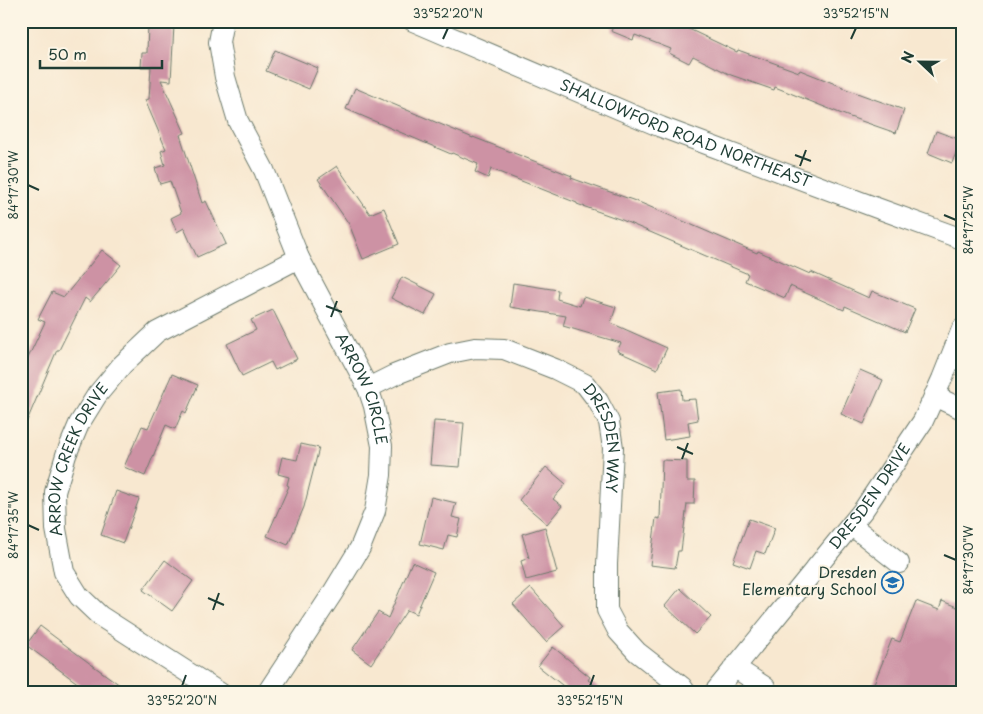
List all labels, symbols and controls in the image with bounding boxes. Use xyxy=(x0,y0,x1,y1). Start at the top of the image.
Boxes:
text: 33°52'20"N xyxy=(413,4,483,22)
text: 33°52'15"N xyxy=(823,4,889,22)
scale bar xyxy=(40,38,162,70)
north arrow xyxy=(896,38,946,88)
text: 50 m xyxy=(48,42,87,65)
text: N xyxy=(896,48,919,66)
street label: SHALLOWFORD ROAD NORTHEAST xyxy=(557,72,816,193)
text: 84°17'30"W xyxy=(4,150,22,219)
text: 84°17'25"W xyxy=(959,185,977,254)
street label: ARROW CIRCLE xyxy=(331,328,395,447)
street label: ARROW CREEK DRIVE xyxy=(42,377,113,539)
street label: DRESDEN WAY xyxy=(578,377,627,494)
street label: DRESDEN DRIVE xyxy=(823,438,915,554)
text: 84°17'35"W xyxy=(4,490,22,559)
text: 84°17'30"W xyxy=(959,525,977,594)
place label: Dresden Elementary School xyxy=(742,560,877,600)
school or university icon: Dresden Elementary School xyxy=(881,570,905,594)
text: 33°52'20"N xyxy=(147,691,217,709)
text: 33°52'15"N xyxy=(557,691,623,709)

